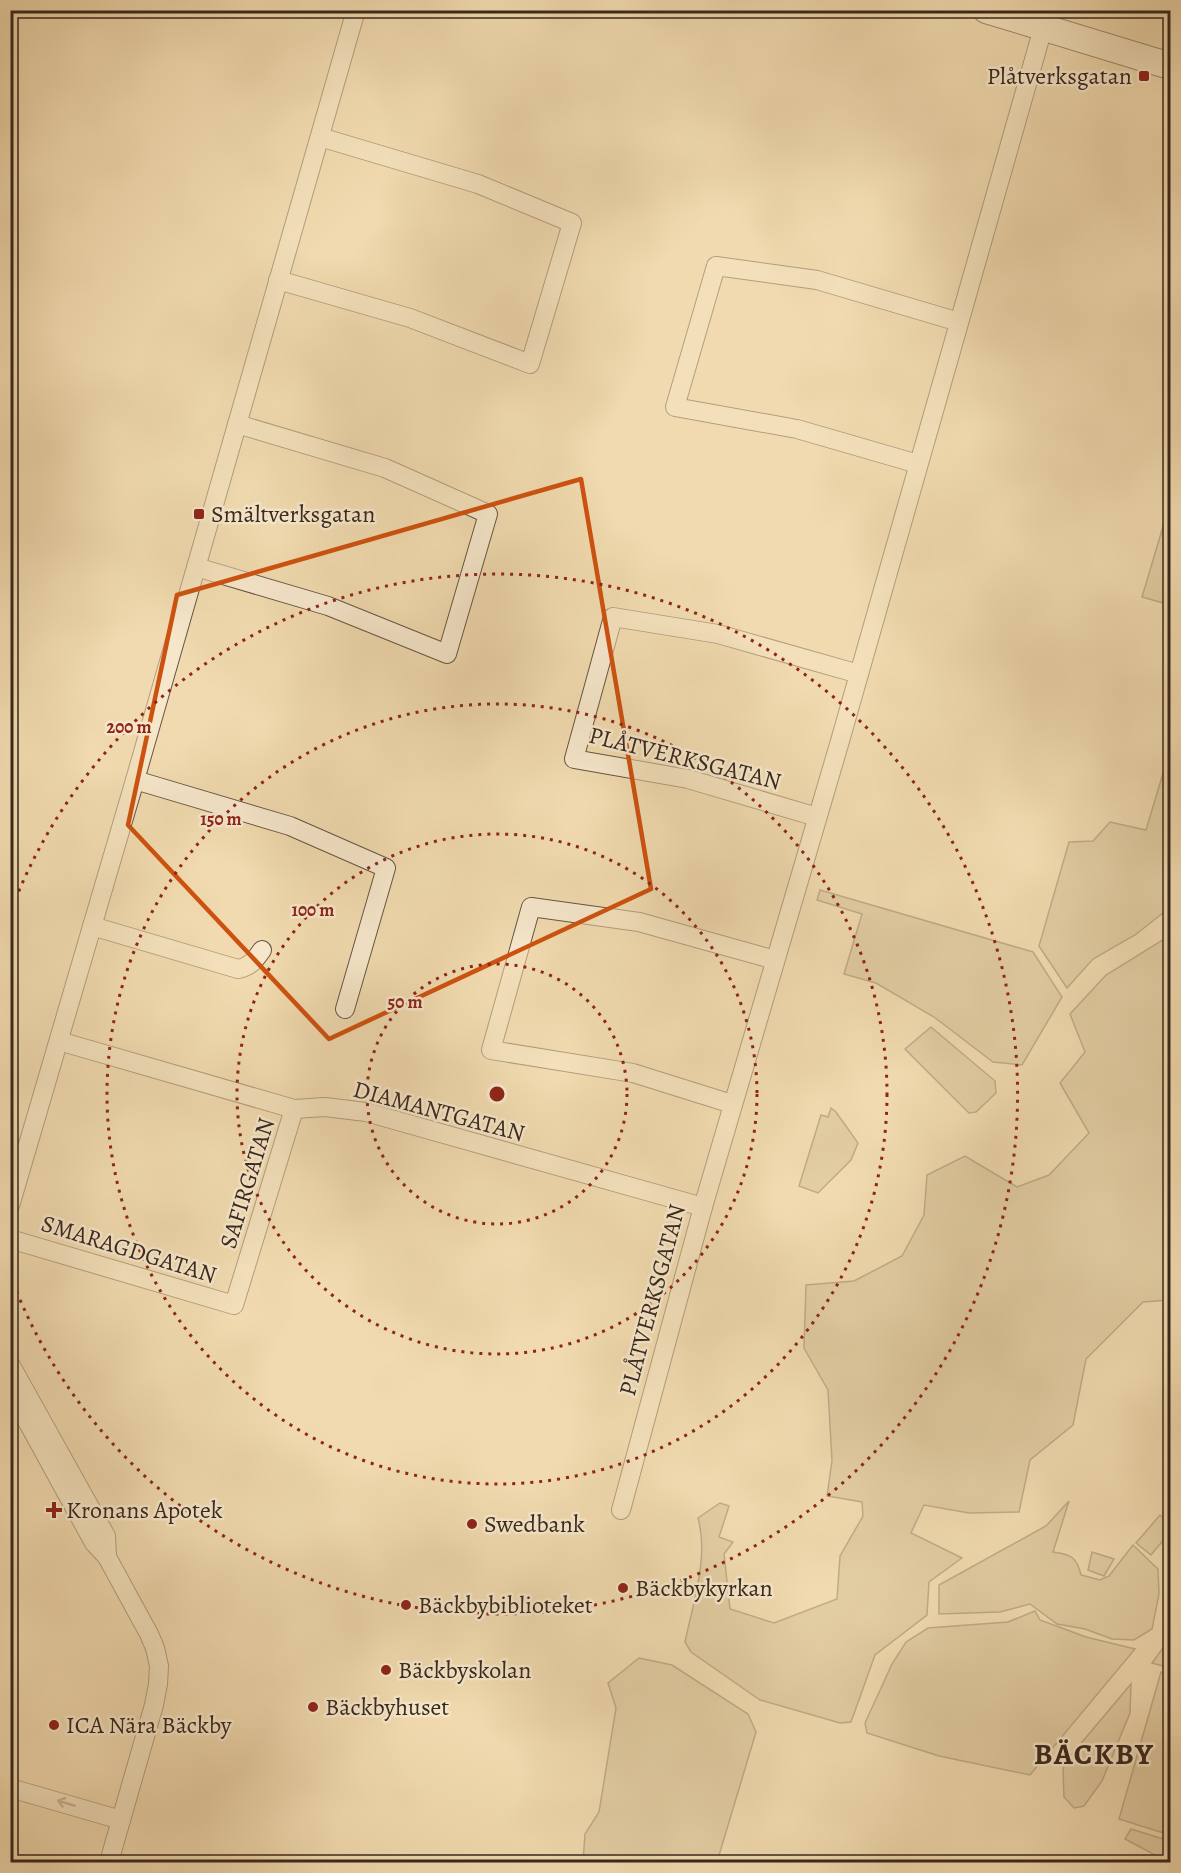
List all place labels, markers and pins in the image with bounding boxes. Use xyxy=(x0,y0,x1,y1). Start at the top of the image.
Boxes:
place label: Plåtverksgatan xyxy=(987,60,1132,92)
marker: Plåtverksgatan xyxy=(1137,69,1151,83)
place label: Smältverksgatan xyxy=(211,498,375,530)
marker: Smältverksgatan xyxy=(192,507,206,521)
centre of rings xyxy=(487,1084,507,1104)
place label: Kronans Apotek xyxy=(66,1494,223,1526)
marker: Kronans Apotek xyxy=(47,1503,61,1517)
place label: Swedbank xyxy=(484,1508,585,1540)
marker: Swedbank xyxy=(465,1517,479,1531)
place label: Bäckbykyrkan xyxy=(635,1572,773,1604)
marker: Bäckbykyrkan xyxy=(616,1581,630,1595)
place label: Bäckbybiblioteket xyxy=(418,1589,593,1621)
marker: Bäckbybiblioteket xyxy=(399,1598,413,1612)
place label: Bäckbyskolan xyxy=(398,1654,531,1686)
marker: Bäckbyskolan xyxy=(379,1663,393,1677)
place label: Bäckbyhuset xyxy=(325,1691,449,1723)
marker: Bäckbyhuset xyxy=(306,1700,320,1714)
place label: ICA Nära Bäckby xyxy=(66,1709,232,1741)
marker: ICA Nära Bäckby xyxy=(47,1718,61,1732)

